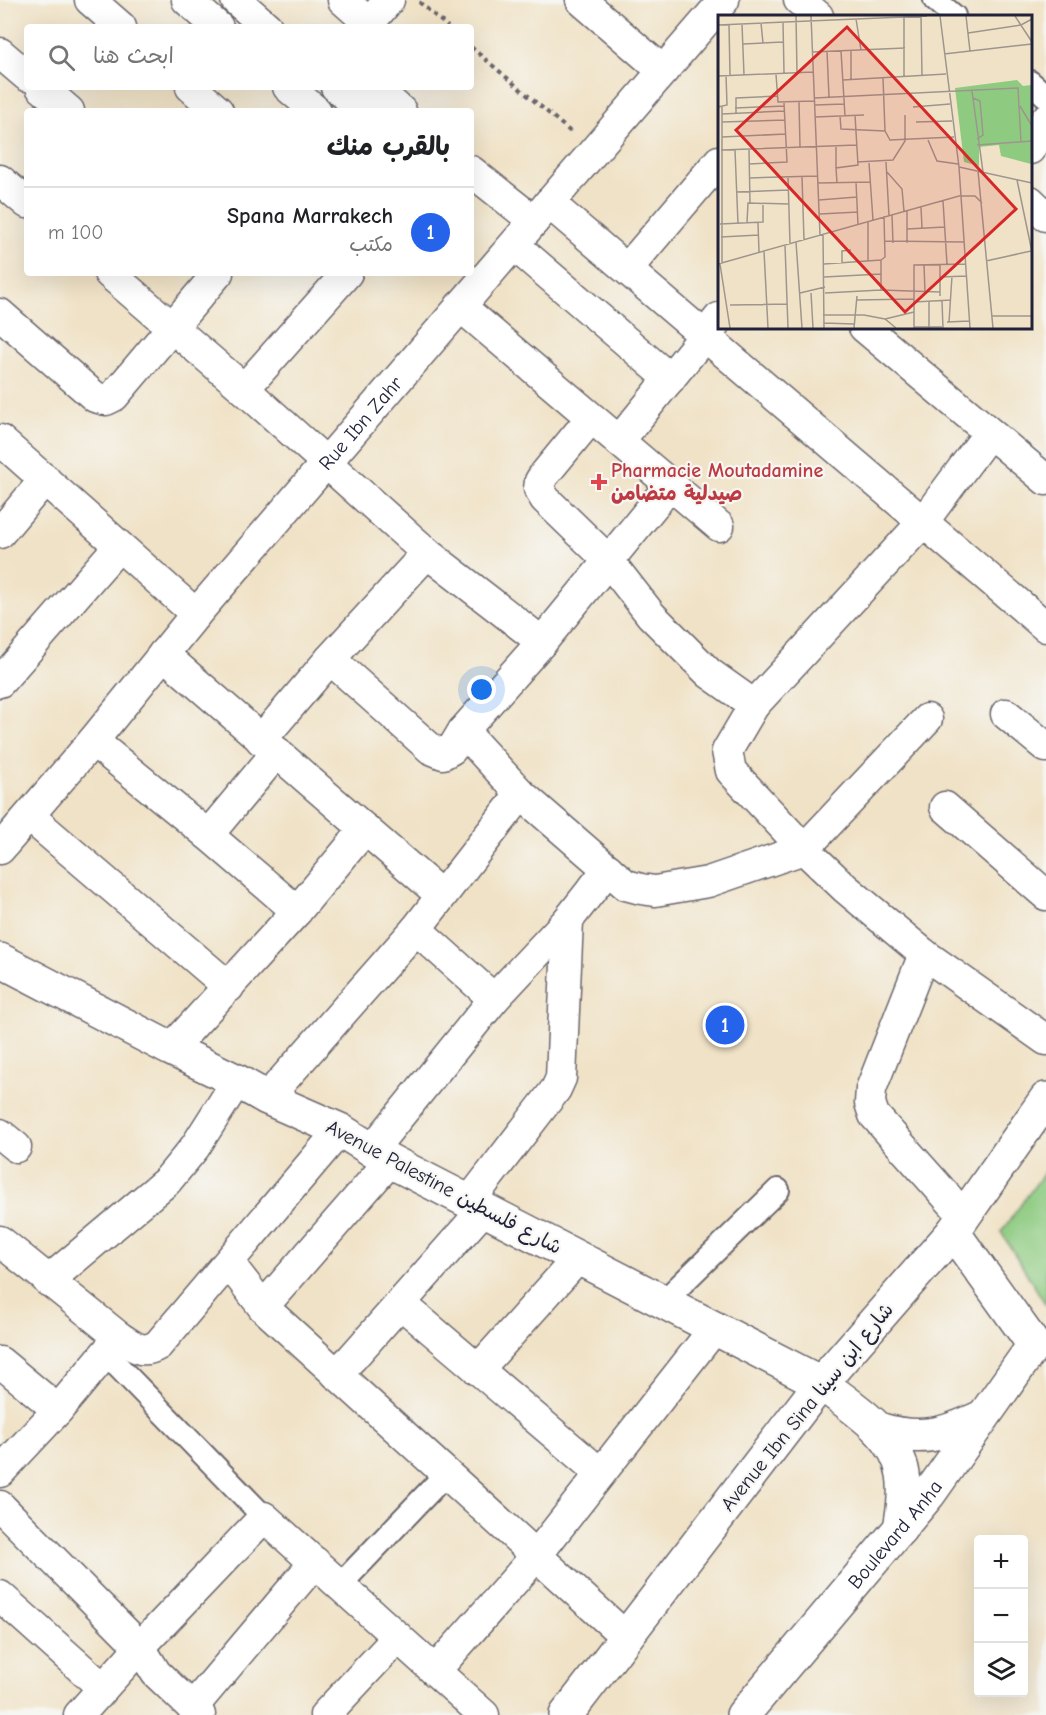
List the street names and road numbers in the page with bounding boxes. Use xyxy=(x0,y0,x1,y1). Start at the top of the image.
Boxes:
street label: Rue Ibn Zahr xyxy=(314,372,407,474)
street label: Avenue Palestine شارع فلسطين xyxy=(321,1115,566,1261)
street label: Avenue Ibn Sina شارع ابن سينا xyxy=(716,1298,900,1517)
street label: Boulevard Anha xyxy=(843,1476,947,1593)

